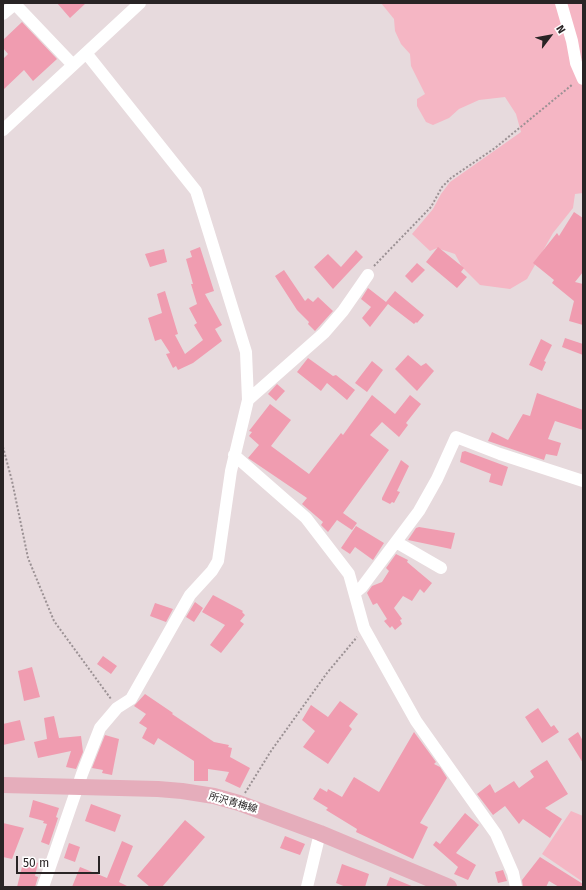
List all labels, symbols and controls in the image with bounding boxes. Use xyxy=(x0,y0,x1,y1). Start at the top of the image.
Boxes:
north arrow xyxy=(530,16,570,56)
text: N xyxy=(553,23,568,36)
street label: 所沢青梅線 xyxy=(207,790,259,816)
scale bar xyxy=(18,848,102,874)
text: 50 m xyxy=(23,856,49,870)

